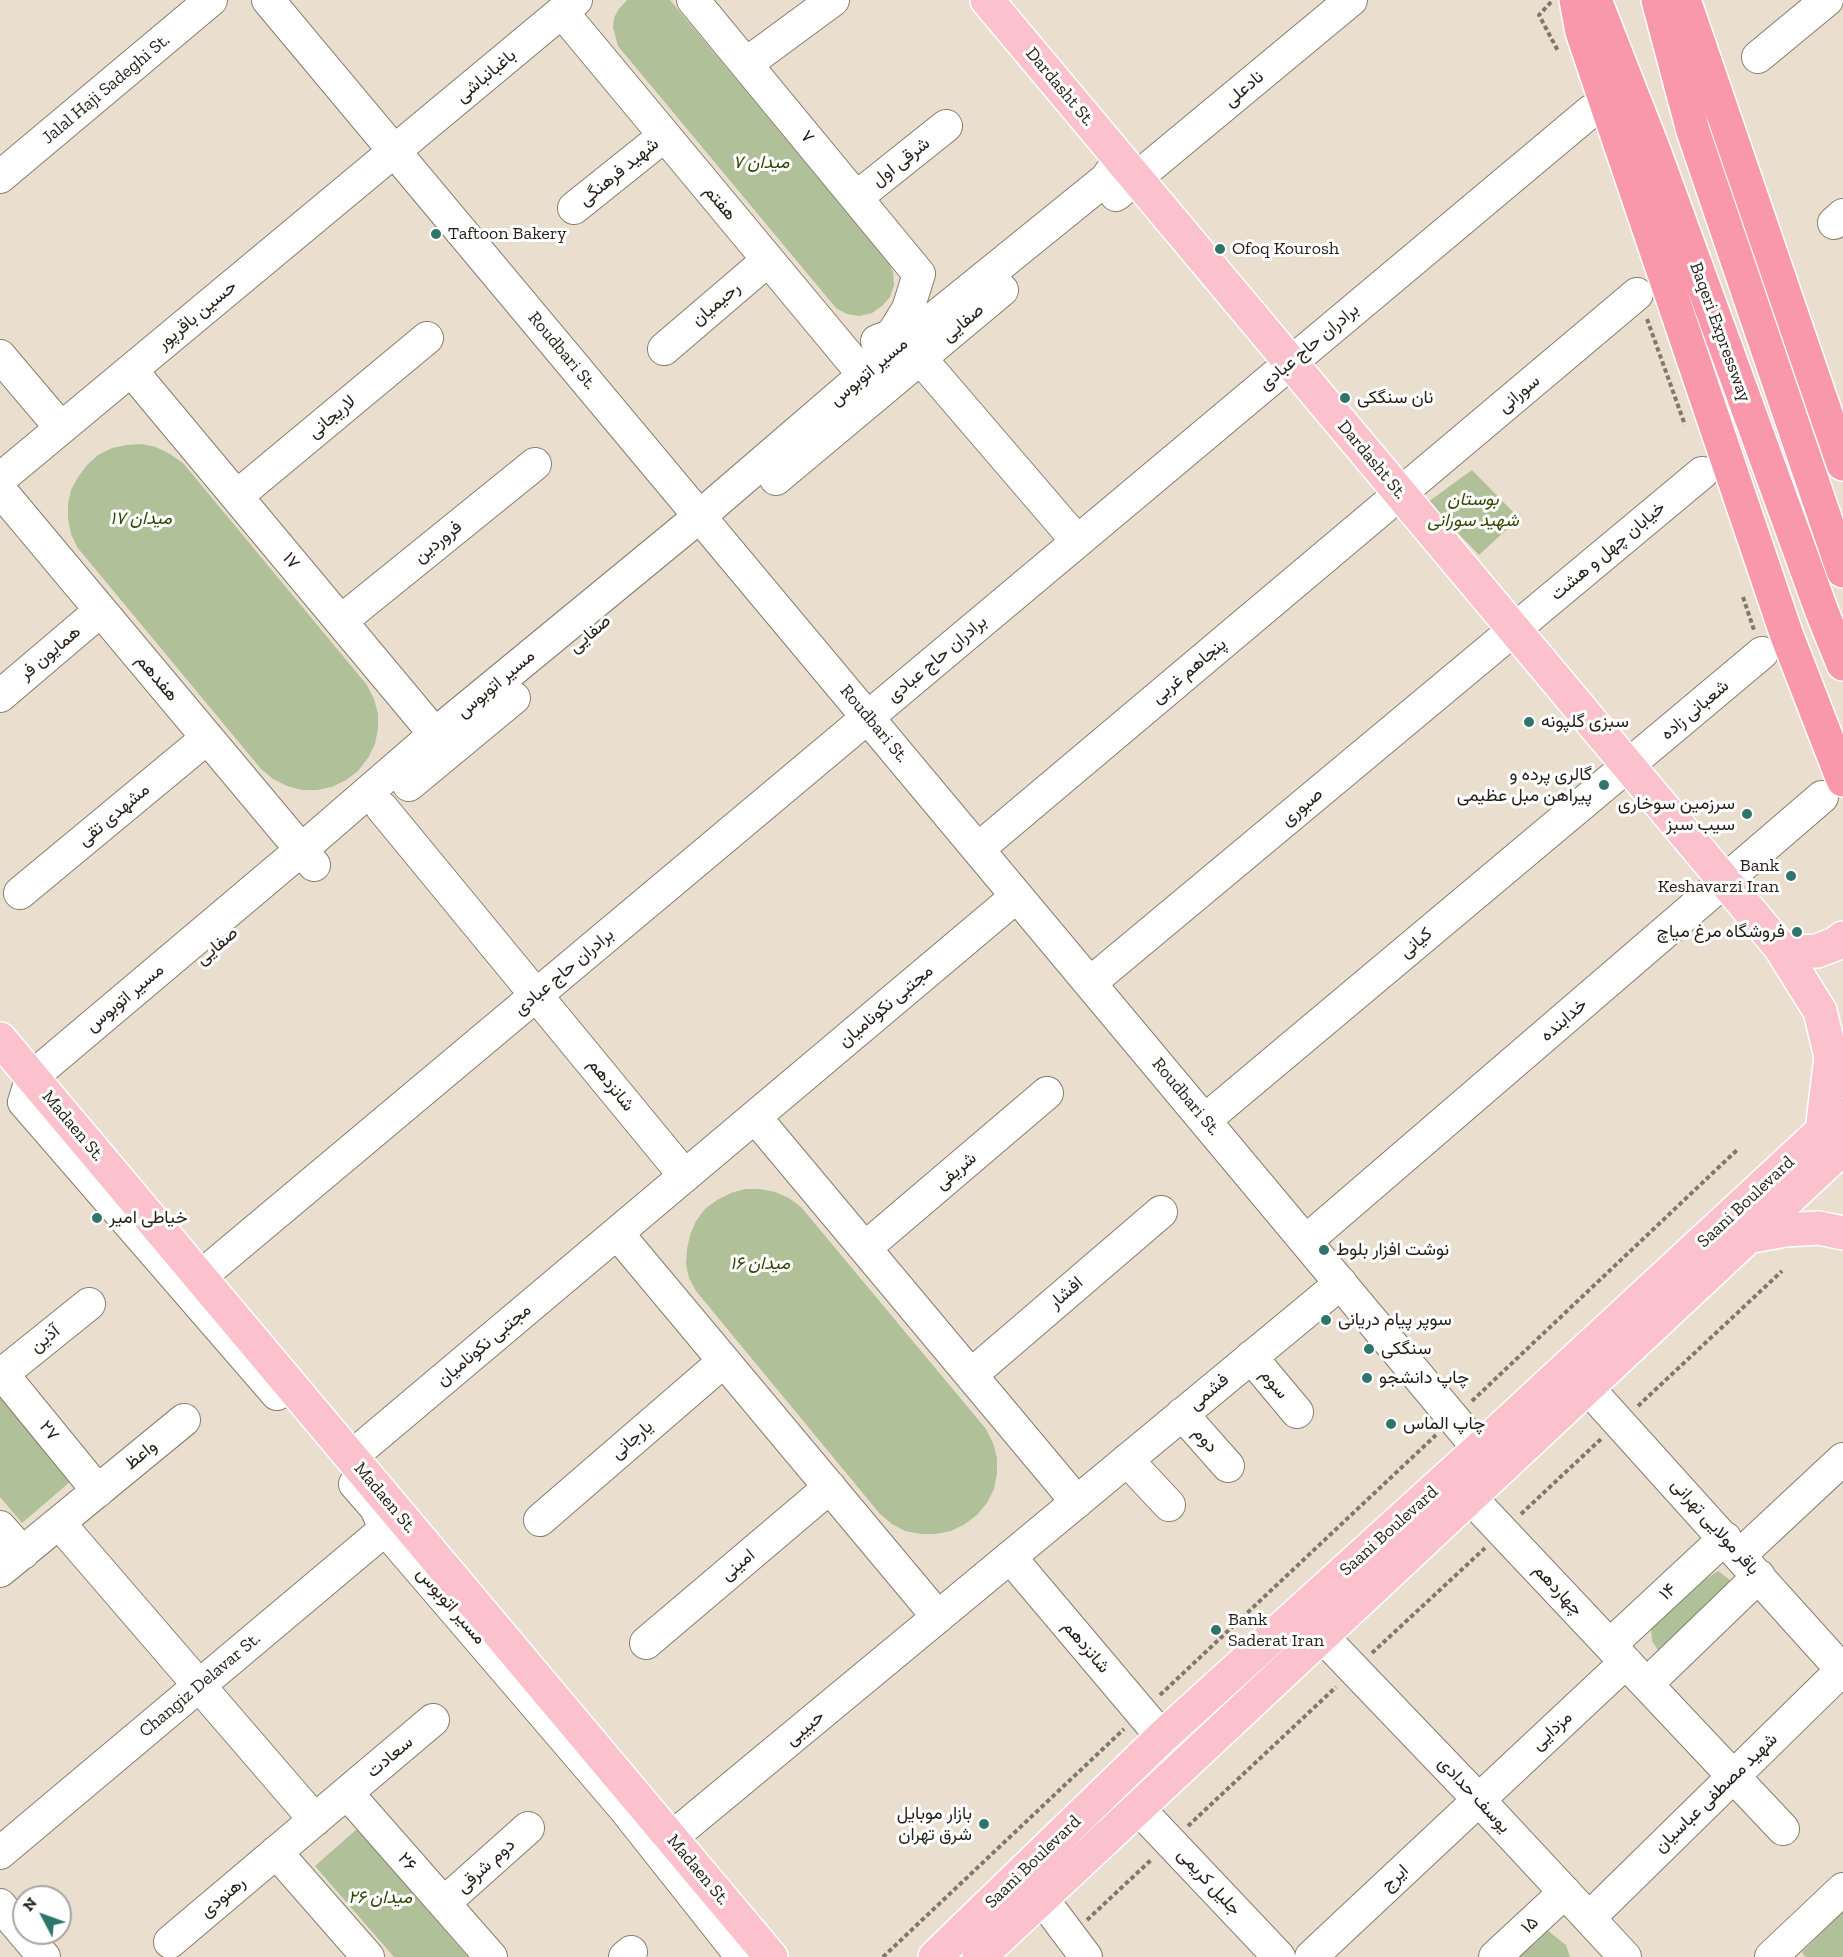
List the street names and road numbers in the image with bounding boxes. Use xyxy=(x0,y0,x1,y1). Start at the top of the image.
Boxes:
street label: Jalal Haji Sadeghi St. xyxy=(38,29,174,149)
street label: Dardasht St. xyxy=(1021,43,1099,131)
street label: باغبانباشی xyxy=(451,44,521,108)
street label: نادعلی xyxy=(1220,66,1268,112)
street label: ۷ xyxy=(795,126,819,148)
street label: شهید فرهنگی xyxy=(575,133,663,211)
street label: شرقی اول xyxy=(868,133,934,191)
street label: هفتم xyxy=(699,181,741,225)
street label: Baqeri Expressway xyxy=(1685,259,1755,405)
street label: حسین باقرپور xyxy=(153,275,241,355)
street label: رحیمیان xyxy=(687,277,745,331)
street label: صفایی xyxy=(937,299,989,347)
street label: برادران حاج عبادی xyxy=(1255,299,1363,395)
street label: Roudbari St. xyxy=(523,308,601,394)
street label: مسیر اتوبوس xyxy=(826,333,912,411)
street label: سورانی xyxy=(1494,370,1544,418)
street label: لاریجانی xyxy=(304,391,360,443)
street label: Dardasht St. xyxy=(1333,416,1411,504)
street label: خیابان چهل و هشت xyxy=(1546,497,1670,605)
street label: فروردین xyxy=(410,516,466,568)
street label: ۱۷ xyxy=(278,548,304,574)
street label: صفایی xyxy=(564,610,616,658)
street label: برادران حاج عبادی xyxy=(883,611,991,707)
street label: همایون فر xyxy=(15,621,85,685)
street label: پنجاهم غربی xyxy=(1147,633,1231,709)
street label: مسیر اتوبوس xyxy=(453,645,539,723)
street label: هفدهم xyxy=(131,650,183,706)
street label: شعبانی زاده xyxy=(1656,675,1734,745)
street label: Roudbari St. xyxy=(835,681,913,767)
street label: مشهدی تقی xyxy=(74,779,154,851)
street label: صبوری xyxy=(1277,783,1327,831)
street label: صفایی xyxy=(191,922,243,970)
street label: کیانی xyxy=(1395,923,1437,963)
street label: برادران حاج عبادی xyxy=(510,924,618,1020)
street label: مسیر اتوبوس xyxy=(82,959,168,1037)
street label: مجتبی نکونامیان xyxy=(834,960,938,1052)
street label: خدابنده xyxy=(1536,994,1592,1046)
street label: شانزدهم xyxy=(583,1054,639,1116)
street label: Roudbari St. xyxy=(1147,1054,1225,1140)
street label: Madaen St. xyxy=(37,1086,109,1166)
street label: شریفی xyxy=(931,1147,981,1195)
street label: Saani Boulevard xyxy=(1693,1152,1799,1252)
street label: افشار xyxy=(1044,1272,1088,1314)
street label: مجتبی نکونامیان xyxy=(432,1299,536,1391)
street label: آذین xyxy=(26,1321,64,1357)
street label: سوم xyxy=(1255,1364,1293,1404)
street label: فشمی xyxy=(1185,1369,1233,1415)
street label: ۲۷ xyxy=(34,1416,64,1446)
street label: یارجانی xyxy=(607,1416,657,1464)
street label: دوم xyxy=(1188,1423,1222,1457)
street label: واعظ xyxy=(120,1435,162,1475)
street label: Madaen St. xyxy=(349,1458,421,1538)
street label: باقر مولایی تهرانی xyxy=(1666,1474,1764,1580)
street label: Saani Boulevard xyxy=(1335,1481,1443,1581)
street label: امینی xyxy=(716,1544,760,1586)
street label: چهاردهم xyxy=(1529,1560,1587,1620)
street label: مسیر اتوبوس xyxy=(412,1563,490,1649)
street label: ۱۴ xyxy=(1655,1579,1681,1605)
street label: شانزدهم xyxy=(1058,1616,1114,1678)
street label: Changiz Delavar St. xyxy=(135,1628,265,1742)
street label: حبیبی xyxy=(781,1705,829,1751)
street label: مزدایی xyxy=(1527,1707,1577,1755)
street label: شهید مصطفی عباسیان xyxy=(1650,1729,1782,1857)
street label: سعادت xyxy=(363,1732,417,1782)
street label: یوسف حدادی xyxy=(1433,1752,1515,1838)
street label: Saani Boulevard xyxy=(981,1811,1085,1913)
street label: Madaen St. xyxy=(662,1830,734,1910)
street label: دوم شرقی xyxy=(452,1834,520,1898)
street label: جلیل کریمی xyxy=(1172,1844,1246,1920)
street label: ۲۶ xyxy=(393,1848,421,1876)
street label: ایرج xyxy=(1377,1860,1413,1896)
street label: رهنودی xyxy=(196,1872,250,1922)
street label: ۱۵ xyxy=(1517,1912,1543,1938)

